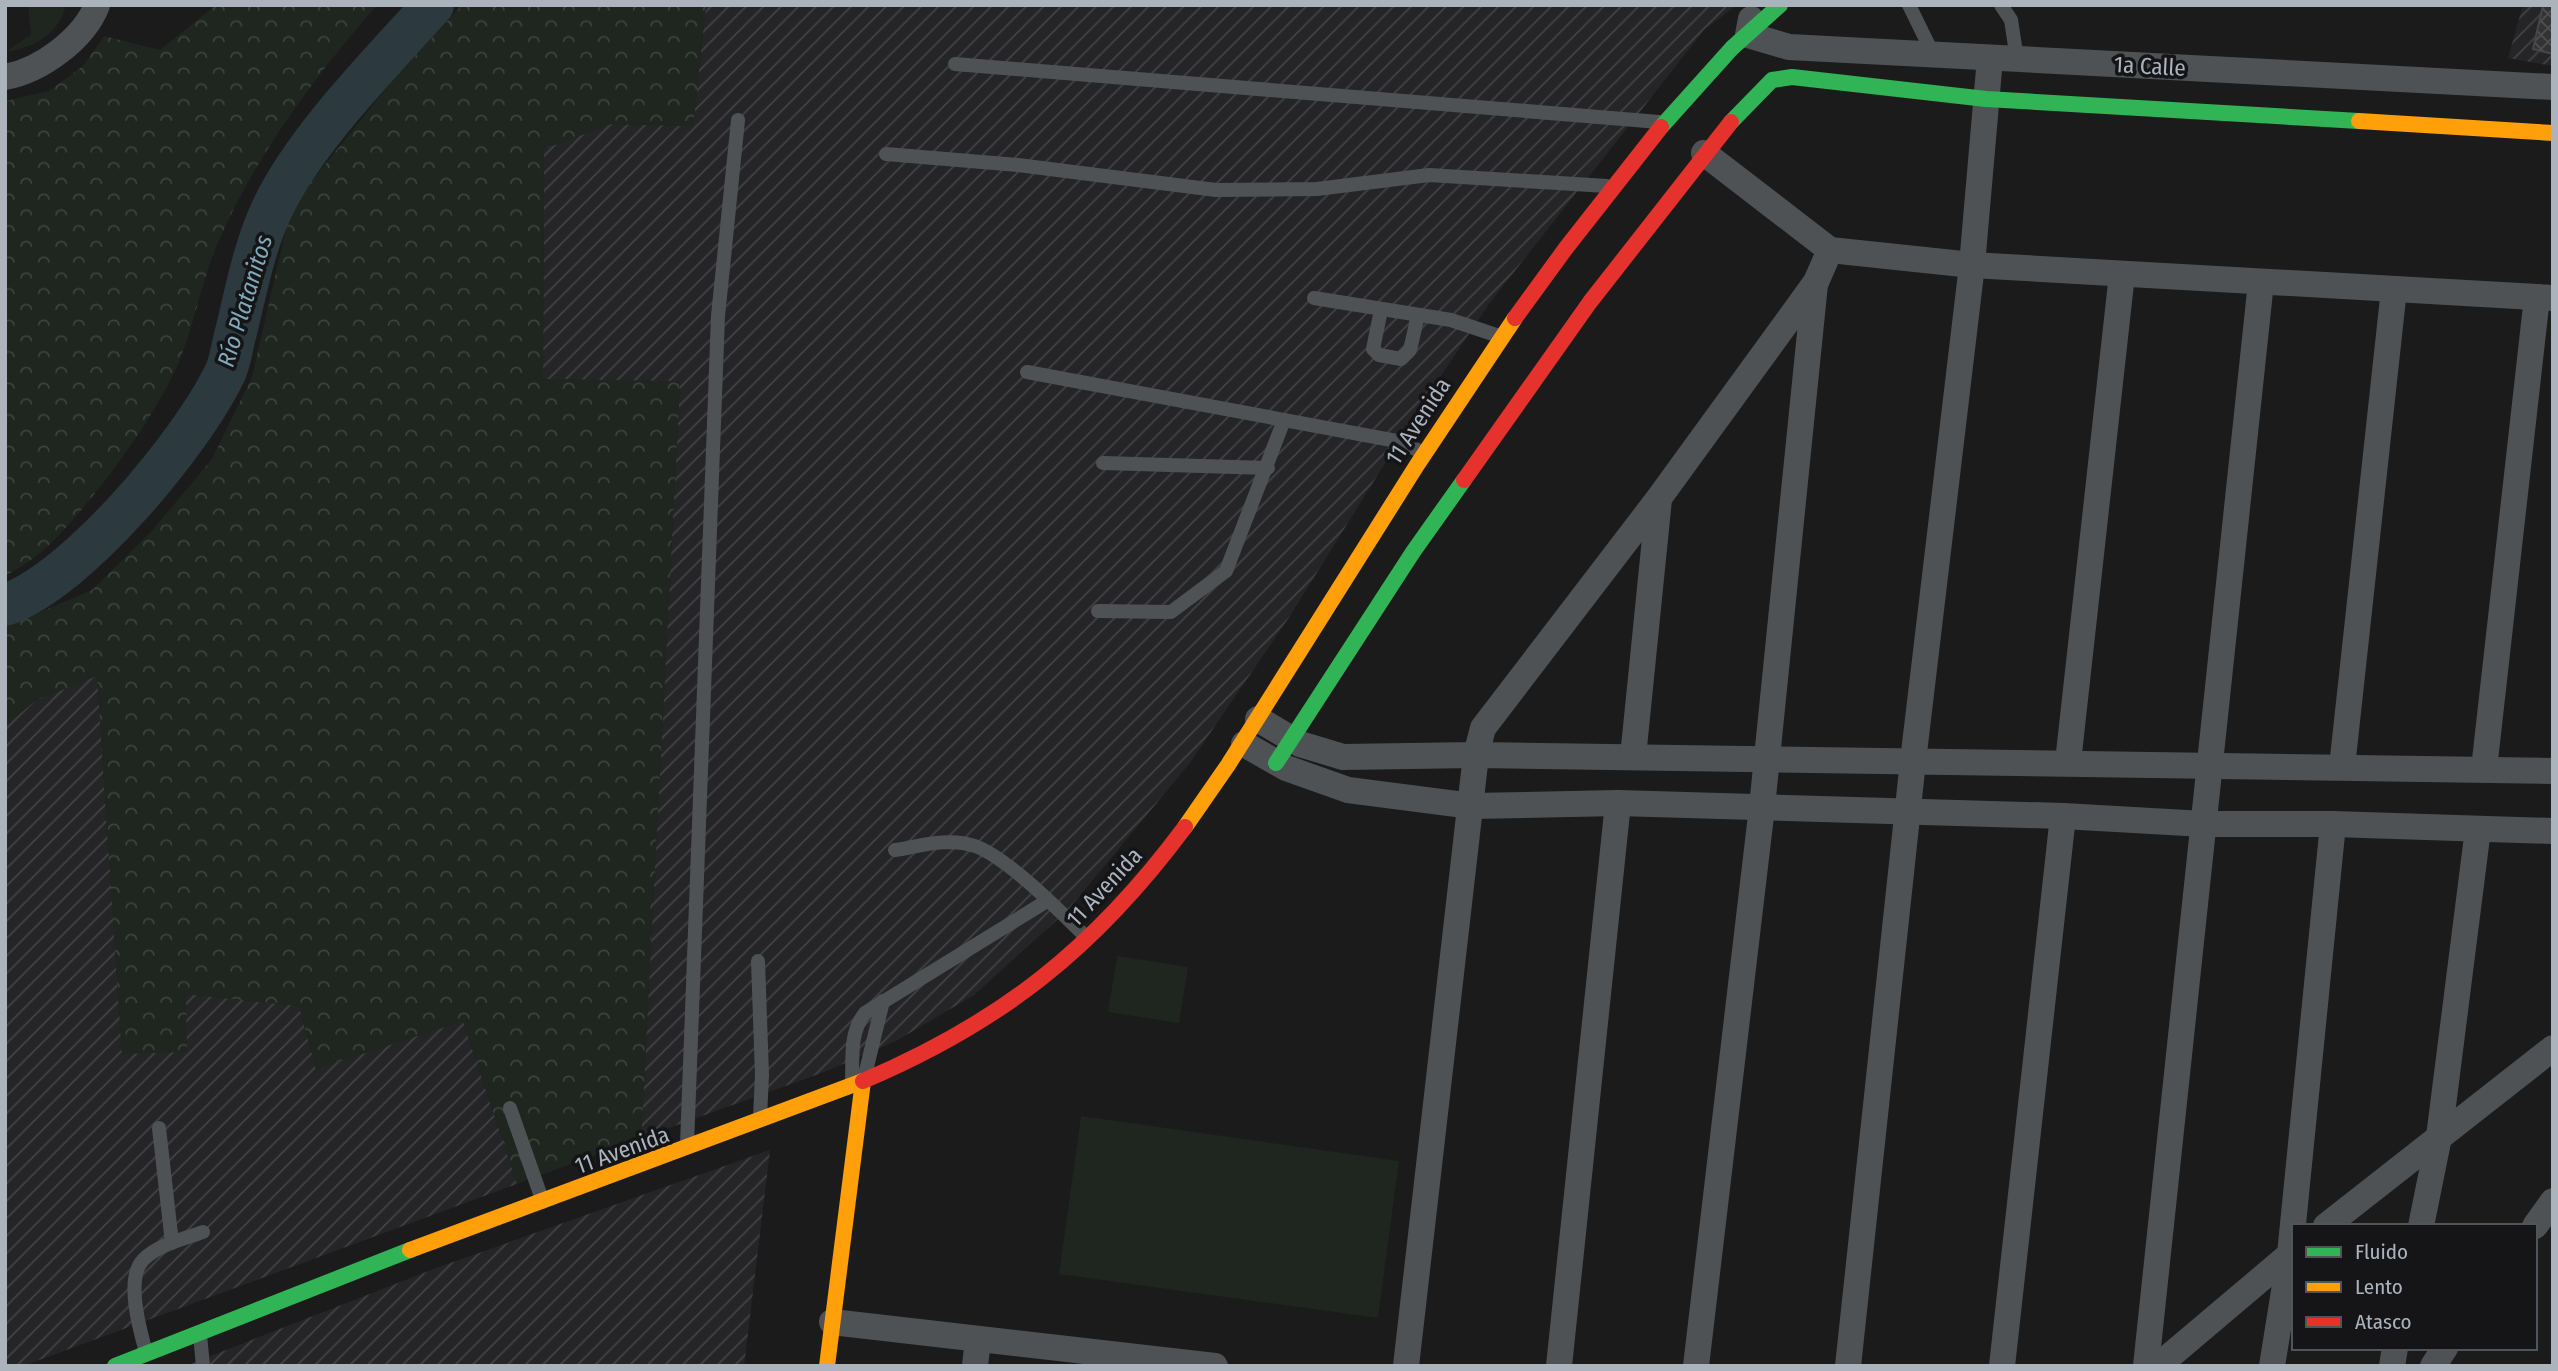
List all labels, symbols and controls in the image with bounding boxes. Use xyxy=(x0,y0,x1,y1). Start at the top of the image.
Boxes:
street label: 1a Calle xyxy=(2114,50,2186,82)
water label: Río Platanitos xyxy=(212,232,278,370)
street label: 11 Avenida xyxy=(1380,372,1456,470)
street label: 11 Avenida xyxy=(1060,842,1148,932)
street label: 11 Avenida xyxy=(571,1120,673,1180)
legend xyxy=(2292,1224,2537,1350)
text: Fluido xyxy=(2355,1239,2408,1265)
text: Lento xyxy=(2355,1274,2403,1300)
text: Atasco xyxy=(2355,1309,2412,1335)

